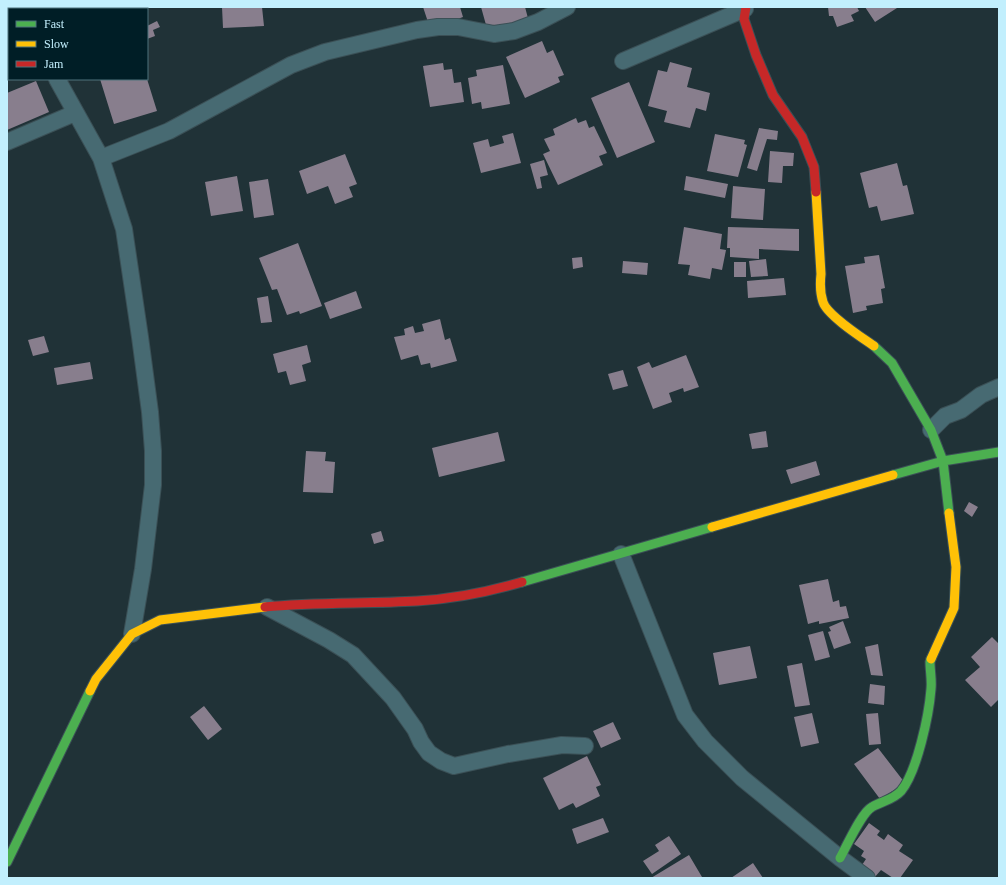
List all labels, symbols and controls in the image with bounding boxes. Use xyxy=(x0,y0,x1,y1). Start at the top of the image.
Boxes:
legend xyxy=(8,8,148,80)
text: Fast xyxy=(44,17,65,31)
text: Slow xyxy=(44,37,69,51)
text: Jam xyxy=(44,57,64,71)

